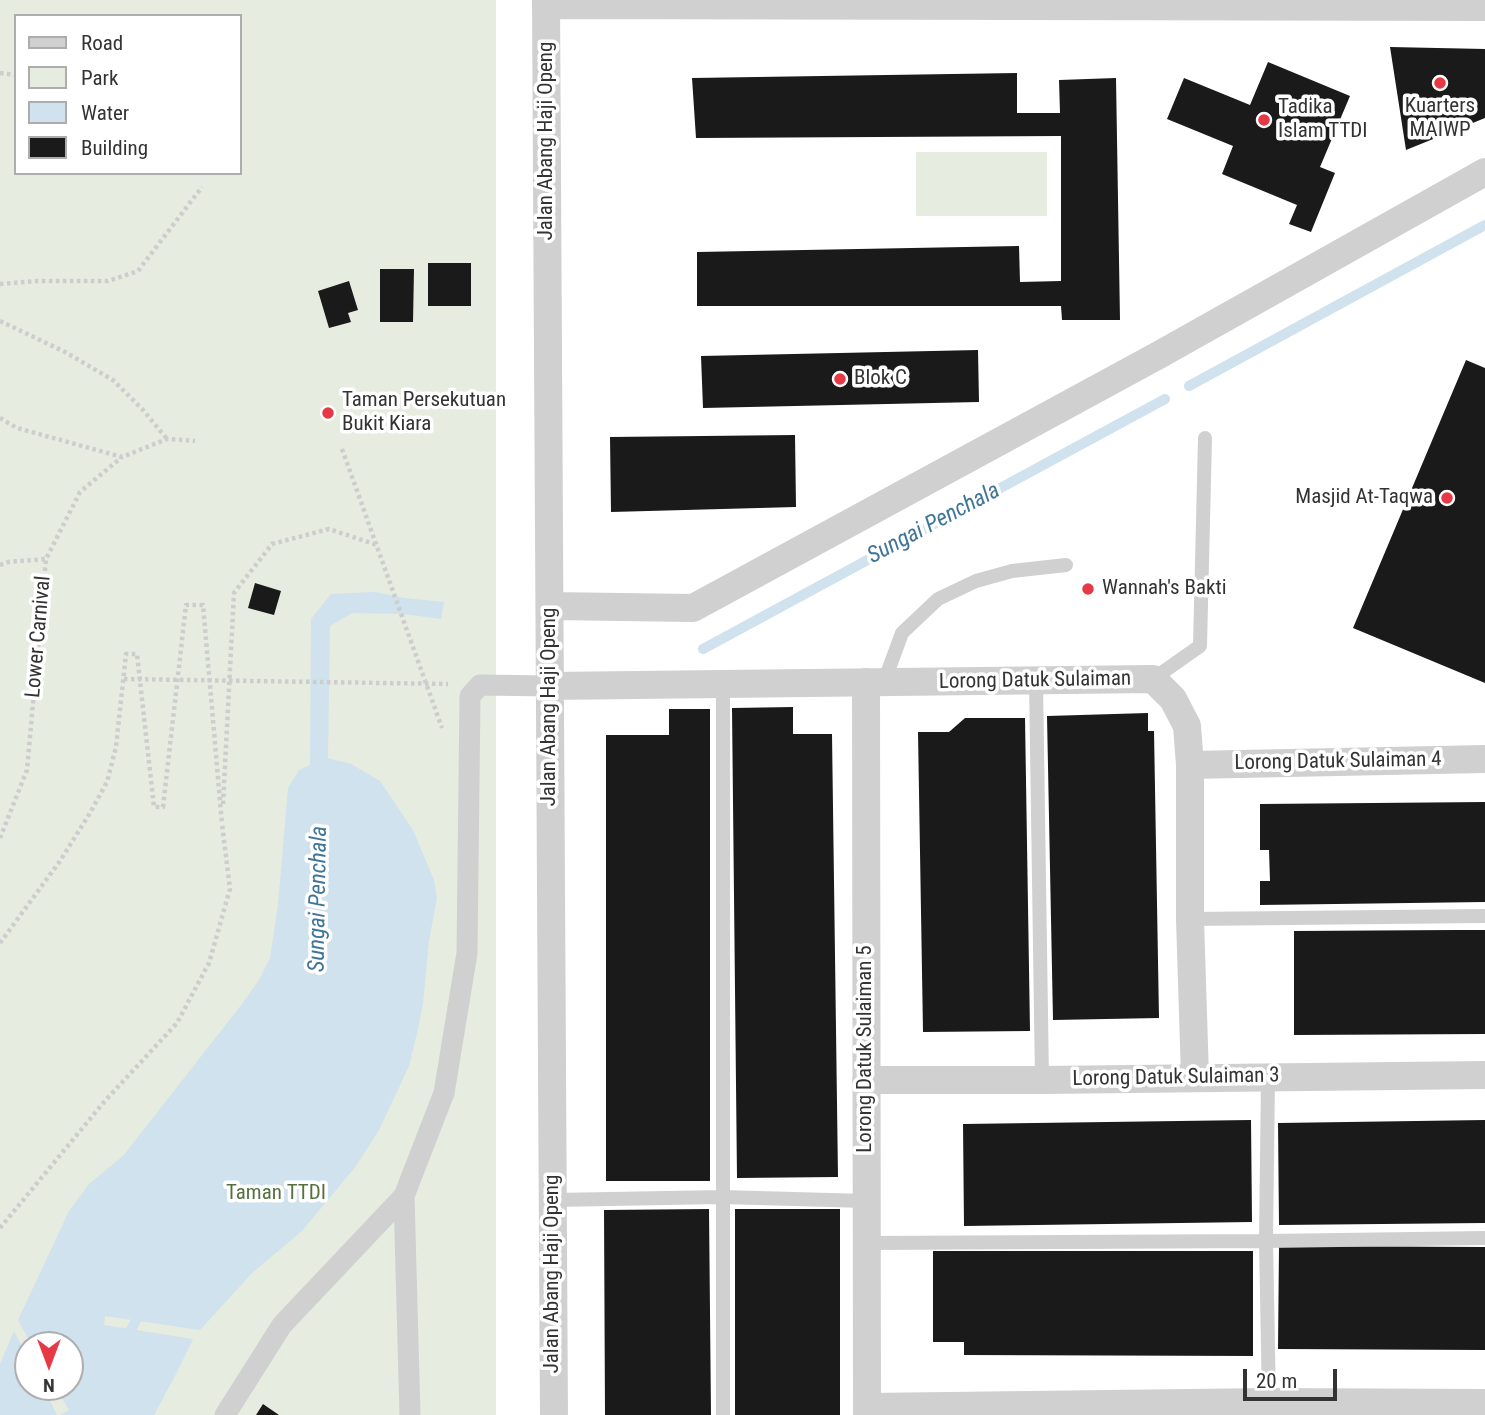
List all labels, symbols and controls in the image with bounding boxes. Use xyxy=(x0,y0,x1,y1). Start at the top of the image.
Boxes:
legend xyxy=(14,14,242,175)
text: Road xyxy=(81,31,123,55)
street label: Jalan Abang Haji Openg xyxy=(534,42,560,240)
text: Park xyxy=(81,66,118,90)
marker: Kuarters MAIWP xyxy=(1432,75,1448,91)
place label: Kuarters MAIWP xyxy=(1405,94,1475,144)
place label: Tadika Islam TTDI xyxy=(1278,95,1368,145)
text: Water xyxy=(81,101,129,125)
marker: Tadika Islam TTDI xyxy=(1256,112,1272,128)
text: Building xyxy=(81,136,148,160)
place label: Blok C xyxy=(854,366,907,392)
marker: Blok C xyxy=(832,371,848,387)
place label: Taman Persekutuan Bukit Kiara xyxy=(342,388,506,438)
marker: Taman Persekutuan Bukit Kiara xyxy=(320,405,336,421)
water label: Sungai Penchala xyxy=(863,477,1005,571)
place label: Masjid At-Taqwa xyxy=(1295,485,1433,511)
marker: Masjid At-Taqwa xyxy=(1439,490,1455,506)
street label: Lower Carnival xyxy=(21,575,57,699)
place label: Wannah's Bakti xyxy=(1102,576,1226,602)
marker: Wannah's Bakti xyxy=(1080,581,1096,597)
street label: Jalan Abang Haji Openg xyxy=(537,608,563,806)
street label: Lorong Datuk Sulaiman xyxy=(939,667,1131,695)
street label: Lorong Datuk Sulaiman 4 xyxy=(1234,748,1442,776)
water label: Sungai Penchala xyxy=(304,826,334,972)
street label: Lorong Datuk Sulaiman 5 xyxy=(853,945,879,1153)
street label: Lorong Datuk Sulaiman 3 xyxy=(1072,1064,1280,1092)
street label: Jalan Abang Haji Openg xyxy=(540,1175,566,1373)
park label: Taman TTDI xyxy=(226,1181,326,1207)
north arrow xyxy=(14,1331,84,1401)
scale bar xyxy=(1247,1356,1342,1400)
text: 20 m xyxy=(1256,1369,1297,1393)
text: N xyxy=(43,1374,55,1397)

